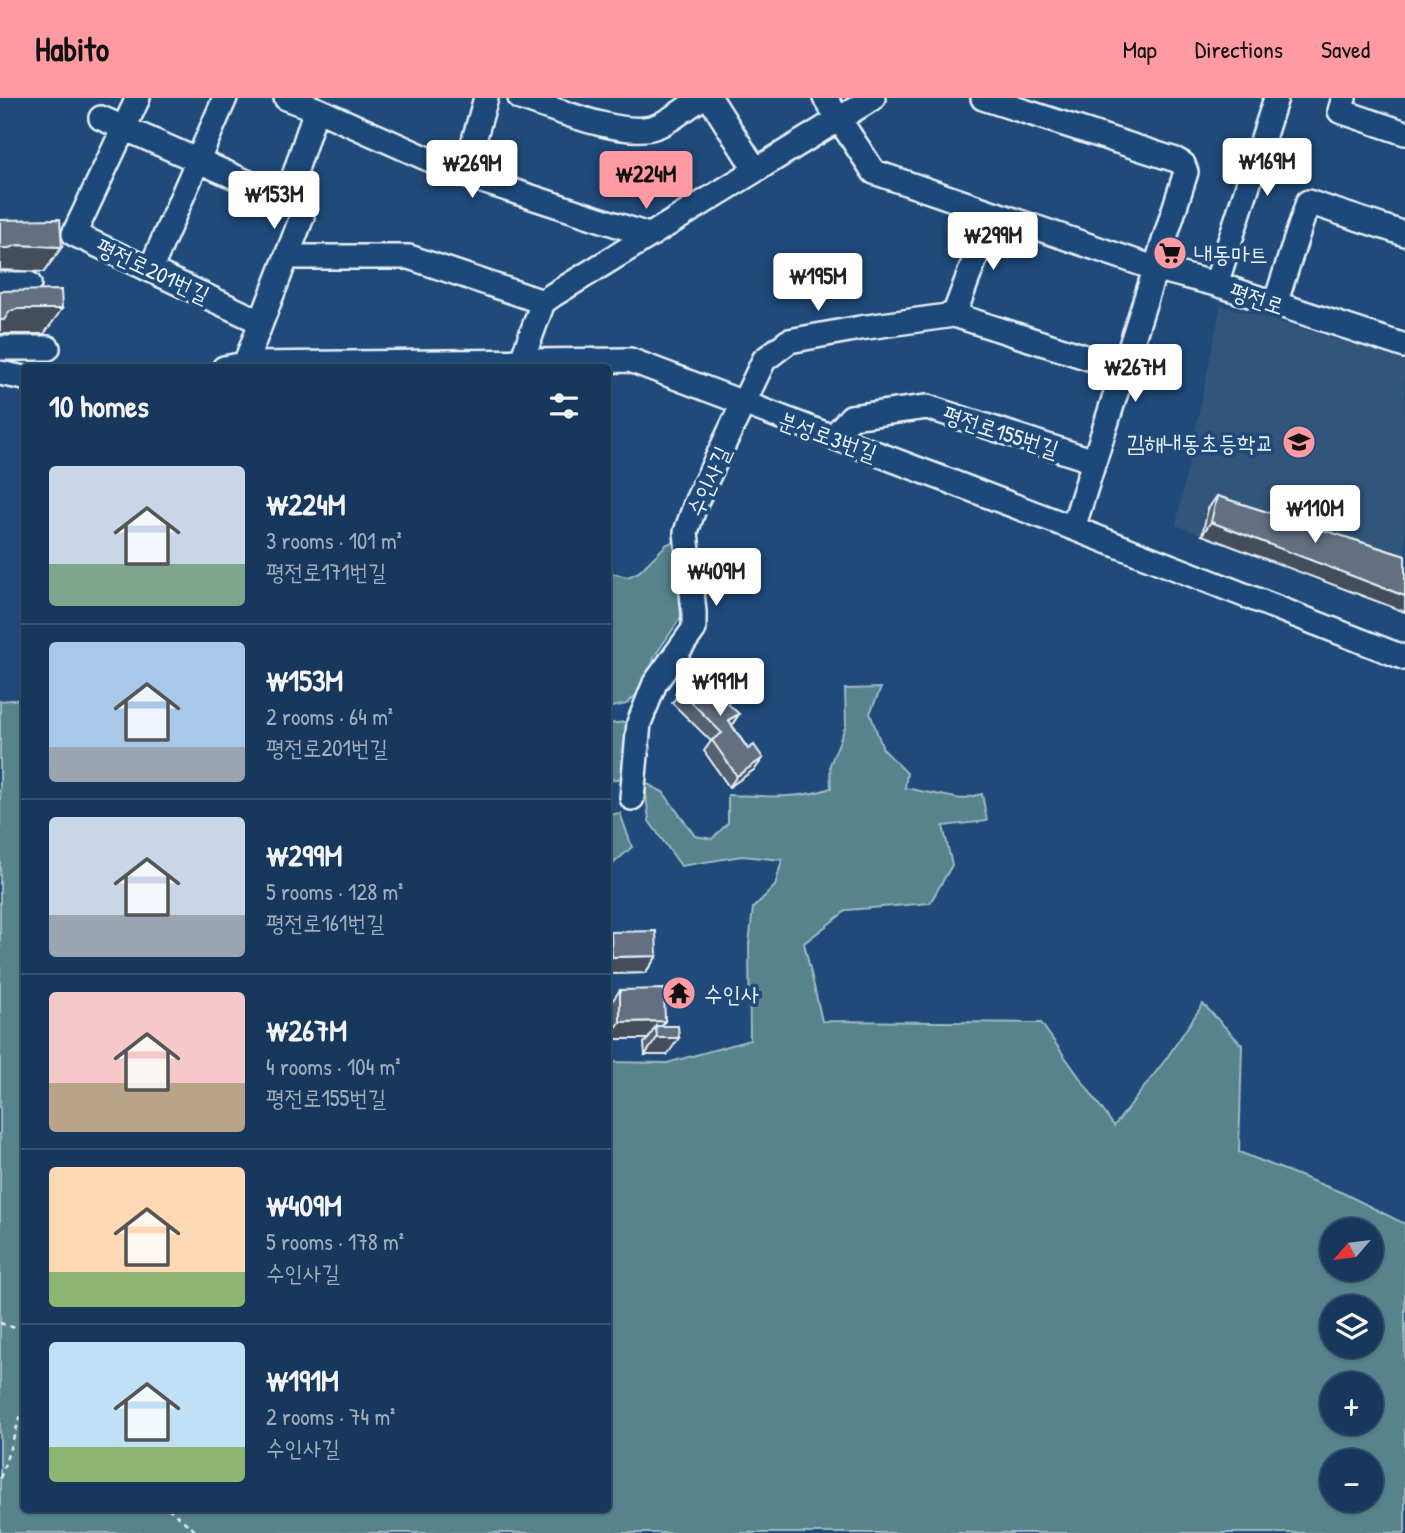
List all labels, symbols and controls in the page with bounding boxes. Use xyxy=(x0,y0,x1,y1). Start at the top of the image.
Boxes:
text: Habito xyxy=(35,27,109,71)
text: Map xyxy=(1123,33,1157,65)
text: Directions xyxy=(1195,33,1283,65)
text: Saved xyxy=(1321,33,1370,65)
pin: ₩169M xyxy=(1218,139,1316,198)
pin: ₩269M xyxy=(423,140,521,200)
text: ₩169M xyxy=(1239,145,1295,176)
text: ₩269M xyxy=(442,147,502,178)
pin: ₩224M xyxy=(597,152,695,211)
text: ₩224M xyxy=(616,158,676,189)
pin: ₩153M xyxy=(225,172,323,231)
text: ₩153M xyxy=(244,178,304,209)
pin: ₩299M xyxy=(944,212,1042,272)
text: ₩299M xyxy=(964,219,1022,250)
street label: 평전로201번길 xyxy=(91,230,215,310)
supermarket icon: 내동마트 xyxy=(1151,234,1189,272)
place label: 내동마트 xyxy=(1194,238,1268,269)
pin: ₩195M xyxy=(769,254,867,313)
text: ₩195M xyxy=(789,260,847,291)
street label: 평전로 xyxy=(1226,275,1288,321)
pin: ₩267M xyxy=(1086,344,1184,404)
text: ₩267M xyxy=(1104,351,1166,382)
text: 10 homes xyxy=(49,386,149,426)
icon: filters xyxy=(545,387,583,425)
street label: 평전로155번길 xyxy=(939,398,1063,464)
street label: 분성로3번길 xyxy=(774,404,882,468)
school or university icon: 김해내동초등학교 xyxy=(1280,423,1318,461)
place label: 김해내동초등학교 xyxy=(1126,427,1274,458)
street label: 수인사길 xyxy=(679,441,737,521)
text: ₩224M xyxy=(266,484,346,524)
pin: ₩110M xyxy=(1266,486,1364,545)
text: ₩110M xyxy=(1286,492,1344,523)
icon: home xyxy=(105,494,189,578)
text: 3 rooms · 101 m² xyxy=(266,525,402,556)
pin: ₩409M xyxy=(667,548,765,608)
text: ₩409M xyxy=(687,555,745,586)
text: 평전로171번길 xyxy=(266,556,387,587)
pin: ₩191M xyxy=(671,658,769,718)
text: ₩153M xyxy=(266,660,343,700)
text: ₩191M xyxy=(692,665,748,696)
icon: home xyxy=(105,670,189,754)
text: 2 rooms · 64 m² xyxy=(266,701,393,732)
text: 평전로201번길 xyxy=(266,732,388,763)
text: ₩299M xyxy=(266,835,342,875)
icon: home xyxy=(105,845,189,929)
text: 5 rooms · 128 m² xyxy=(266,876,403,907)
text: 평전로161번길 xyxy=(266,907,384,938)
temple icon: 수인사 xyxy=(660,974,698,1012)
place label: 수인사 xyxy=(704,978,760,1009)
text: ₩267M xyxy=(266,1010,347,1050)
icon: home xyxy=(105,1020,189,1104)
text: 4 rooms · 104 m² xyxy=(266,1051,400,1082)
text: 평전로155번길 xyxy=(266,1082,386,1113)
text: ₩409M xyxy=(266,1185,342,1225)
icon: home xyxy=(105,1195,189,1279)
north arrow xyxy=(1320,1218,1382,1281)
map controls xyxy=(1320,1218,1383,1512)
text: 5 rooms · 178 m² xyxy=(266,1226,404,1257)
text: 수인사길 xyxy=(266,1257,340,1288)
button: layers xyxy=(1320,1295,1383,1358)
text: ₩191M xyxy=(266,1360,339,1400)
icon: home xyxy=(105,1370,189,1454)
button: + xyxy=(1320,1372,1383,1435)
text: 2 rooms · 74 m² xyxy=(266,1401,395,1432)
text: 수인사길 xyxy=(266,1432,340,1463)
button: − xyxy=(1320,1449,1383,1512)

